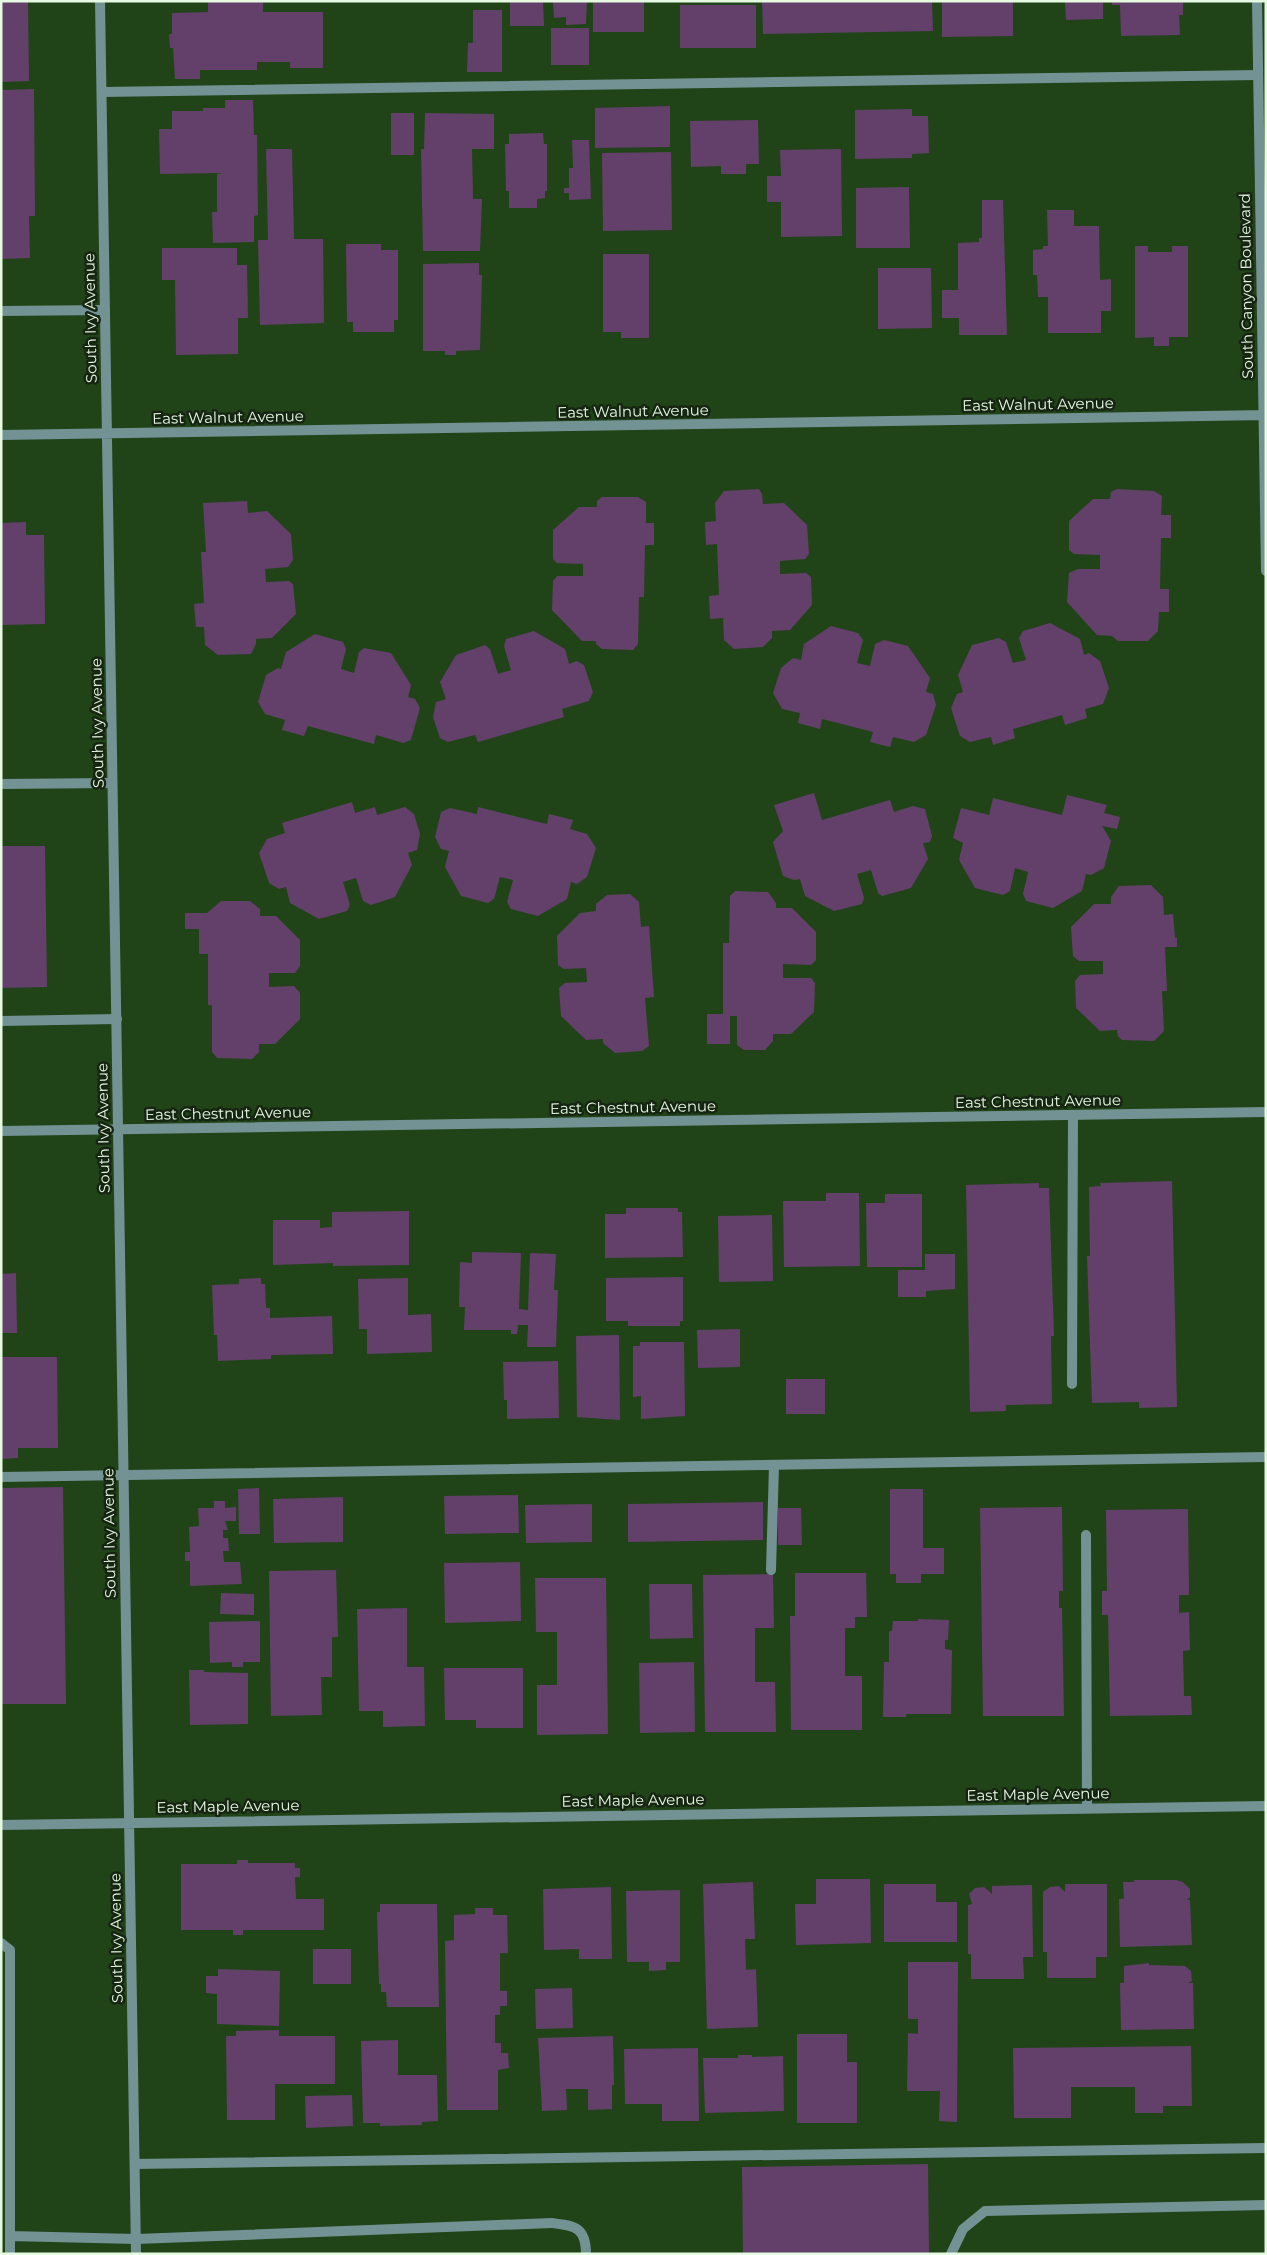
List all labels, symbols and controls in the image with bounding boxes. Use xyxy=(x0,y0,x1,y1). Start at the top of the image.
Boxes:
street label: South Canyon Boulevard xyxy=(1235,193,1257,379)
street label: South Ivy Avenue xyxy=(79,253,101,383)
street label: East Walnut Avenue xyxy=(962,393,1114,415)
street label: East Walnut Avenue xyxy=(557,400,709,422)
street label: East Walnut Avenue xyxy=(152,406,304,428)
street label: South Ivy Avenue xyxy=(86,658,108,788)
street label: South Ivy Avenue xyxy=(92,1063,114,1193)
street label: East Chestnut Avenue xyxy=(955,1090,1121,1112)
street label: East Chestnut Avenue xyxy=(550,1096,716,1118)
street label: East Chestnut Avenue xyxy=(145,1102,311,1124)
street label: South Ivy Avenue xyxy=(98,1468,120,1598)
street label: East Maple Avenue xyxy=(966,1783,1110,1805)
street label: East Maple Avenue xyxy=(561,1789,705,1811)
street label: East Maple Avenue xyxy=(156,1795,300,1817)
street label: South Ivy Avenue xyxy=(105,1873,127,2003)

